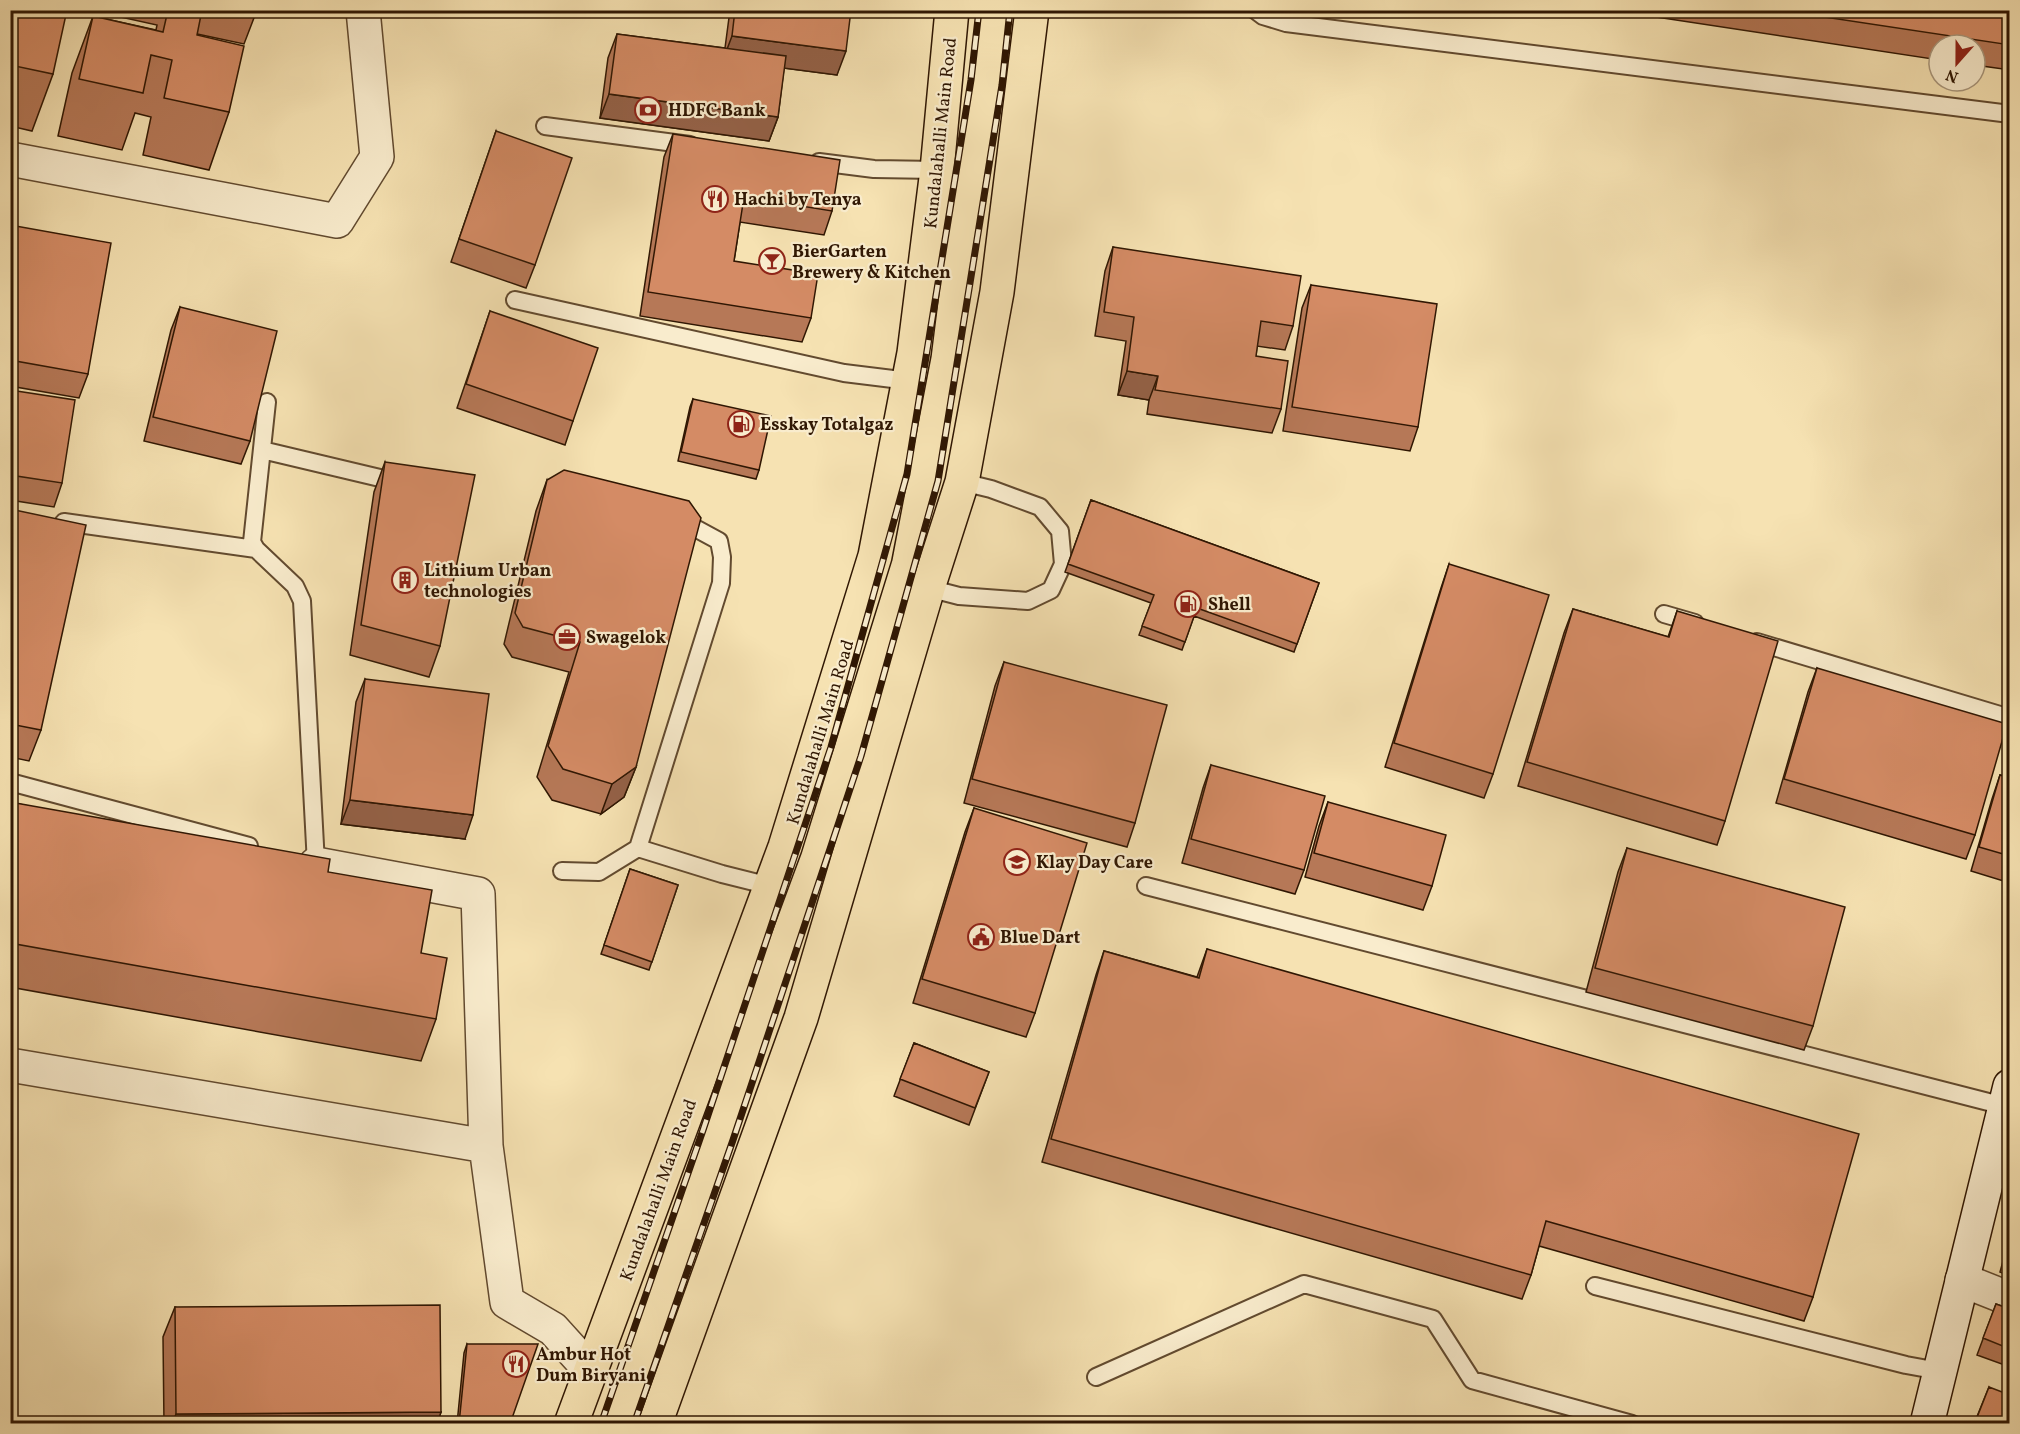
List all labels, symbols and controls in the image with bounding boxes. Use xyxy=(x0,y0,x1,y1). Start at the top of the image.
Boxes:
north arrow xyxy=(1927,33,1987,93)
street label: Kundalahalli Main Road xyxy=(919,36,964,230)
text: N xyxy=(1943,63,1962,87)
bank icon: HDFC Bank xyxy=(633,95,663,125)
place label: HDFC Bank xyxy=(668,99,766,124)
restaurant icon: Hachi by Tenya xyxy=(700,184,730,214)
place label: Hachi by Tenya xyxy=(734,188,862,213)
place label: BierGarten Brewery & Kitchen xyxy=(792,240,951,286)
bar icon: BierGarten Brewery & Kitchen xyxy=(757,246,787,276)
fuel station icon: Esskay Totalgaz xyxy=(726,409,756,439)
place label: Esskay Totalgaz xyxy=(760,413,893,438)
place label: Lithium Urban technologies xyxy=(424,559,552,605)
building icon: Lithium Urban technologies xyxy=(390,565,420,595)
fuel station icon: Shell xyxy=(1173,589,1203,619)
place label: Shell xyxy=(1208,593,1251,618)
office icon: Swagelok xyxy=(552,622,582,652)
place label: Swagelok xyxy=(586,626,666,651)
street label: Kundalahalli Main Road xyxy=(781,637,861,828)
school or university icon: Klay Day Care xyxy=(1002,847,1032,877)
place label: Klay Day Care xyxy=(1036,851,1153,876)
public building icon: Blue Dart xyxy=(966,922,996,952)
place label: Blue Dart xyxy=(1000,926,1081,951)
street label: Kundalahalli Main Road xyxy=(615,1096,704,1285)
place label: Ambur Hot Dum Biryani xyxy=(536,1343,646,1389)
restaurant icon: Ambur Hot Dum Biryani xyxy=(501,1349,531,1379)

